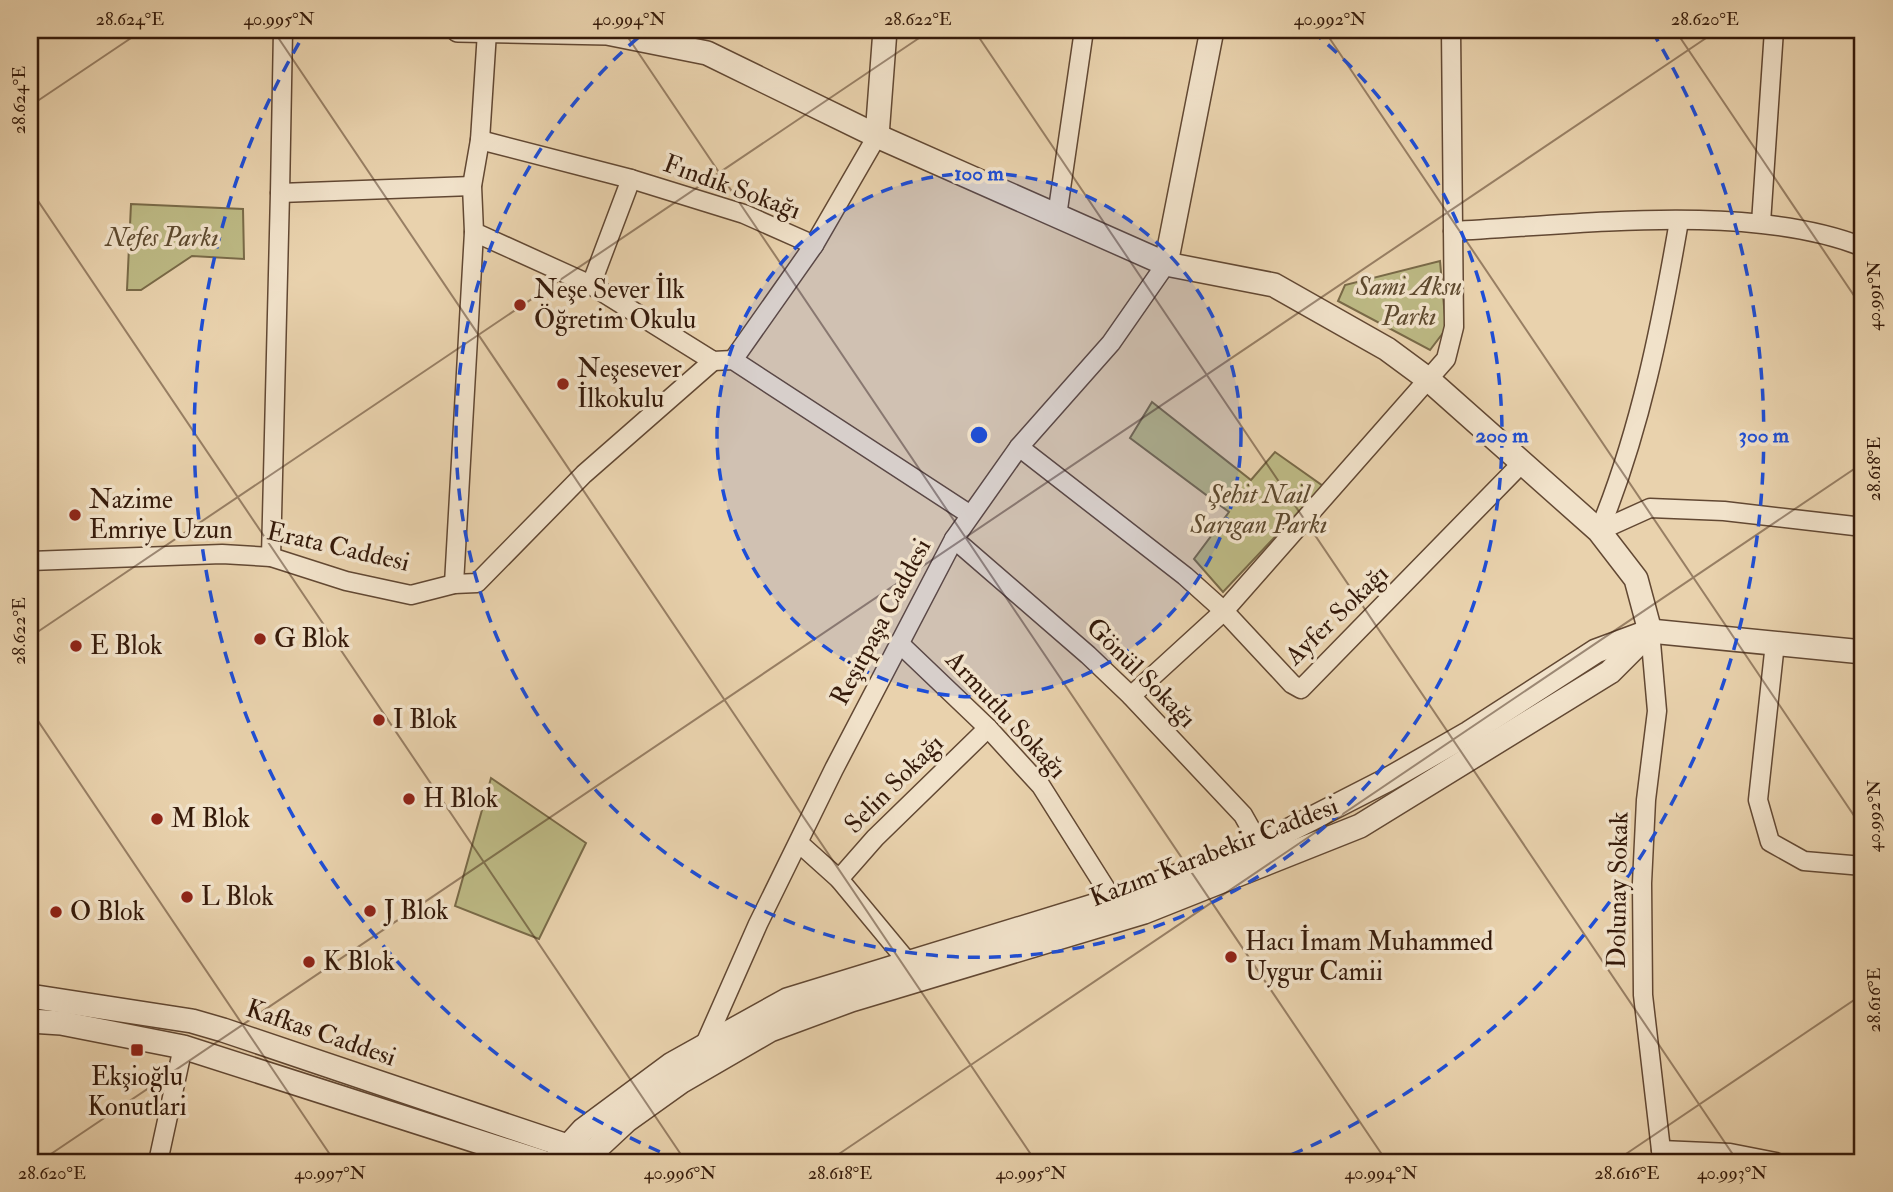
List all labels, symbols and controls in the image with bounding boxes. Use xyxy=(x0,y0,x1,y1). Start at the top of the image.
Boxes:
text: 28.624°E xyxy=(96,8,164,31)
text: 40.995°N xyxy=(243,8,315,31)
text: 40.994°N xyxy=(592,8,666,31)
text: 28.622°E xyxy=(884,8,952,31)
text: 40.992°N xyxy=(1294,8,1366,31)
text: 28.620°E xyxy=(1671,8,1739,31)
text: 28.624°E xyxy=(8,66,31,134)
street label: Fındık Sokağı xyxy=(659,147,805,227)
text: 100 m xyxy=(954,160,1005,187)
park label: Nefes Parkı xyxy=(103,222,219,254)
text: 40.991°N xyxy=(1863,261,1886,331)
park label: Sami Aksu Parkı xyxy=(1355,271,1462,333)
place label: Neşe Sever İlk Öğretim Okulu xyxy=(534,272,696,336)
marker: Neşe Sever İlk Öğretim Okulu xyxy=(512,297,528,313)
place label: Neşesever İlkokulu xyxy=(577,353,682,415)
marker: Neşesever İlkokulu xyxy=(555,376,571,392)
text: 200 m xyxy=(1476,422,1529,449)
text: 300 m xyxy=(1739,422,1790,449)
centre of rings xyxy=(967,423,991,447)
text: 28.618°E xyxy=(1863,437,1886,501)
park label: Şehit Nail Sarıgan Parkı xyxy=(1190,479,1327,541)
place label: Nazime Emriye Uzun xyxy=(89,484,233,546)
marker: Nazime Emriye Uzun xyxy=(67,507,83,523)
street label: Erata Caddesi xyxy=(263,515,413,579)
street label: Reşitpaşa Caddesi xyxy=(824,533,939,711)
street label: Ayfer Sokağı xyxy=(1278,558,1395,673)
text: 28.622°E xyxy=(8,597,31,665)
street label: Gönül Sokağı xyxy=(1079,611,1203,735)
place label: G Blok xyxy=(274,623,350,655)
place label: E Blok xyxy=(90,630,163,662)
marker: G Blok xyxy=(252,631,268,647)
marker: E Blok xyxy=(68,638,84,654)
street label: Armutlu Sokağı xyxy=(938,644,1073,786)
place label: I Blok xyxy=(393,704,458,736)
marker: I Blok xyxy=(371,712,387,728)
street label: Selin Sokağı xyxy=(838,728,950,840)
text: 40.992°N xyxy=(1863,780,1886,852)
place label: H Blok xyxy=(423,783,499,815)
street label: Kazım Karabekir Caddesi xyxy=(1085,790,1343,914)
marker: H Blok xyxy=(401,791,417,807)
place label: M Blok xyxy=(171,803,250,835)
marker: M Blok xyxy=(149,811,165,827)
street label: Dolunay Sokak xyxy=(1601,811,1635,969)
place label: L Blok xyxy=(201,881,274,913)
marker: L Blok xyxy=(179,889,195,905)
place label: J Blok xyxy=(383,895,449,927)
place label: O Blok xyxy=(70,896,146,928)
marker: J Blok xyxy=(362,903,378,919)
marker: O Blok xyxy=(48,904,64,920)
place label: Hacı İmam Muhammed Uygur Camii xyxy=(1245,924,1494,988)
place label: K Blok xyxy=(323,946,396,978)
marker: Hacı İmam Muhammed Uygur Camii xyxy=(1223,949,1239,965)
marker: K Blok xyxy=(301,954,317,970)
text: 28.616°E xyxy=(1863,968,1886,1032)
street label: Kafkas Caddesi xyxy=(242,992,400,1074)
marker: Ekşioğlu Konutlari xyxy=(129,1042,145,1058)
place label: Ekşioğlu Konutlari xyxy=(87,1061,187,1123)
text: 28.620°E xyxy=(18,1162,86,1185)
text: 40.997°N xyxy=(294,1162,366,1185)
text: 40.996°N xyxy=(644,1162,716,1185)
text: 28.618°E xyxy=(808,1162,872,1185)
text: 40.995°N xyxy=(995,1162,1067,1185)
text: 40.994°N xyxy=(1344,1162,1418,1185)
text: 28.616°E xyxy=(1595,1162,1659,1185)
text: 40.993°N xyxy=(1697,1162,1767,1185)

